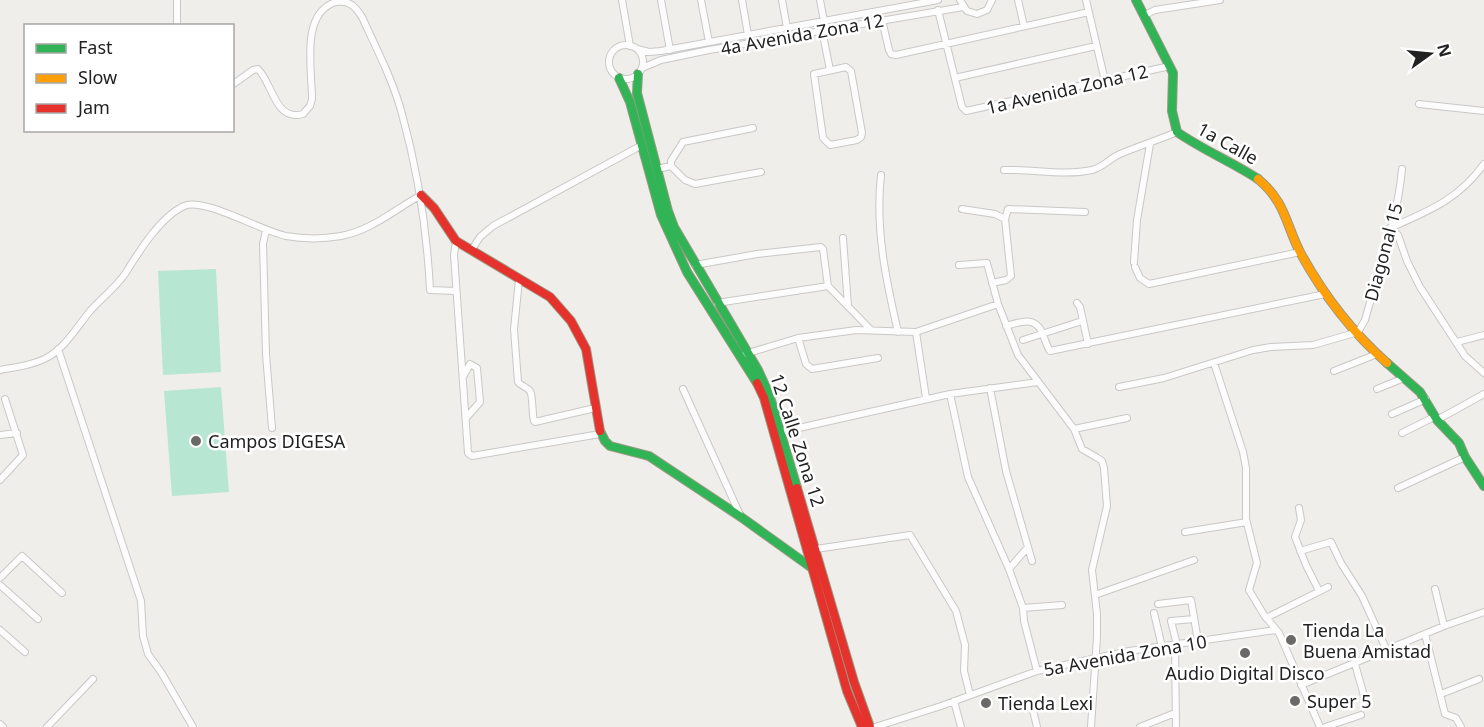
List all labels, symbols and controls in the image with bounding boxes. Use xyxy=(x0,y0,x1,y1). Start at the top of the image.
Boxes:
street label: 4a Avenida Zona 12 xyxy=(719,8,885,60)
legend xyxy=(24,24,234,132)
north arrow xyxy=(1400,24,1460,84)
text: Fast xyxy=(78,35,113,59)
text: N xyxy=(1432,41,1457,59)
street label: 1a Avenida Zona 12 xyxy=(984,59,1150,119)
text: Slow xyxy=(78,65,117,89)
text: Jam xyxy=(76,95,110,119)
street label: 1a Calle xyxy=(1193,117,1263,169)
street label: Diagonal 15 xyxy=(1358,200,1408,304)
street label: 12 Calle Zona 12 xyxy=(765,370,831,510)
place label: Campos DIGESA xyxy=(208,429,346,453)
marker: Campos DIGESA xyxy=(189,434,203,448)
place label: Tienda La Buena Amistad xyxy=(1303,618,1431,663)
street label: 5a Avenida Zona 10 xyxy=(1042,629,1208,681)
marker: Tienda La Buena Amistad xyxy=(1284,633,1298,647)
marker: Audio Digital Disco xyxy=(1238,646,1252,660)
place label: Audio Digital Disco xyxy=(1165,661,1325,685)
place label: Super 5 xyxy=(1307,689,1372,713)
place label: Tienda Lexi xyxy=(998,691,1093,715)
marker: Super 5 xyxy=(1288,694,1302,708)
marker: Tienda Lexi xyxy=(979,696,993,710)

